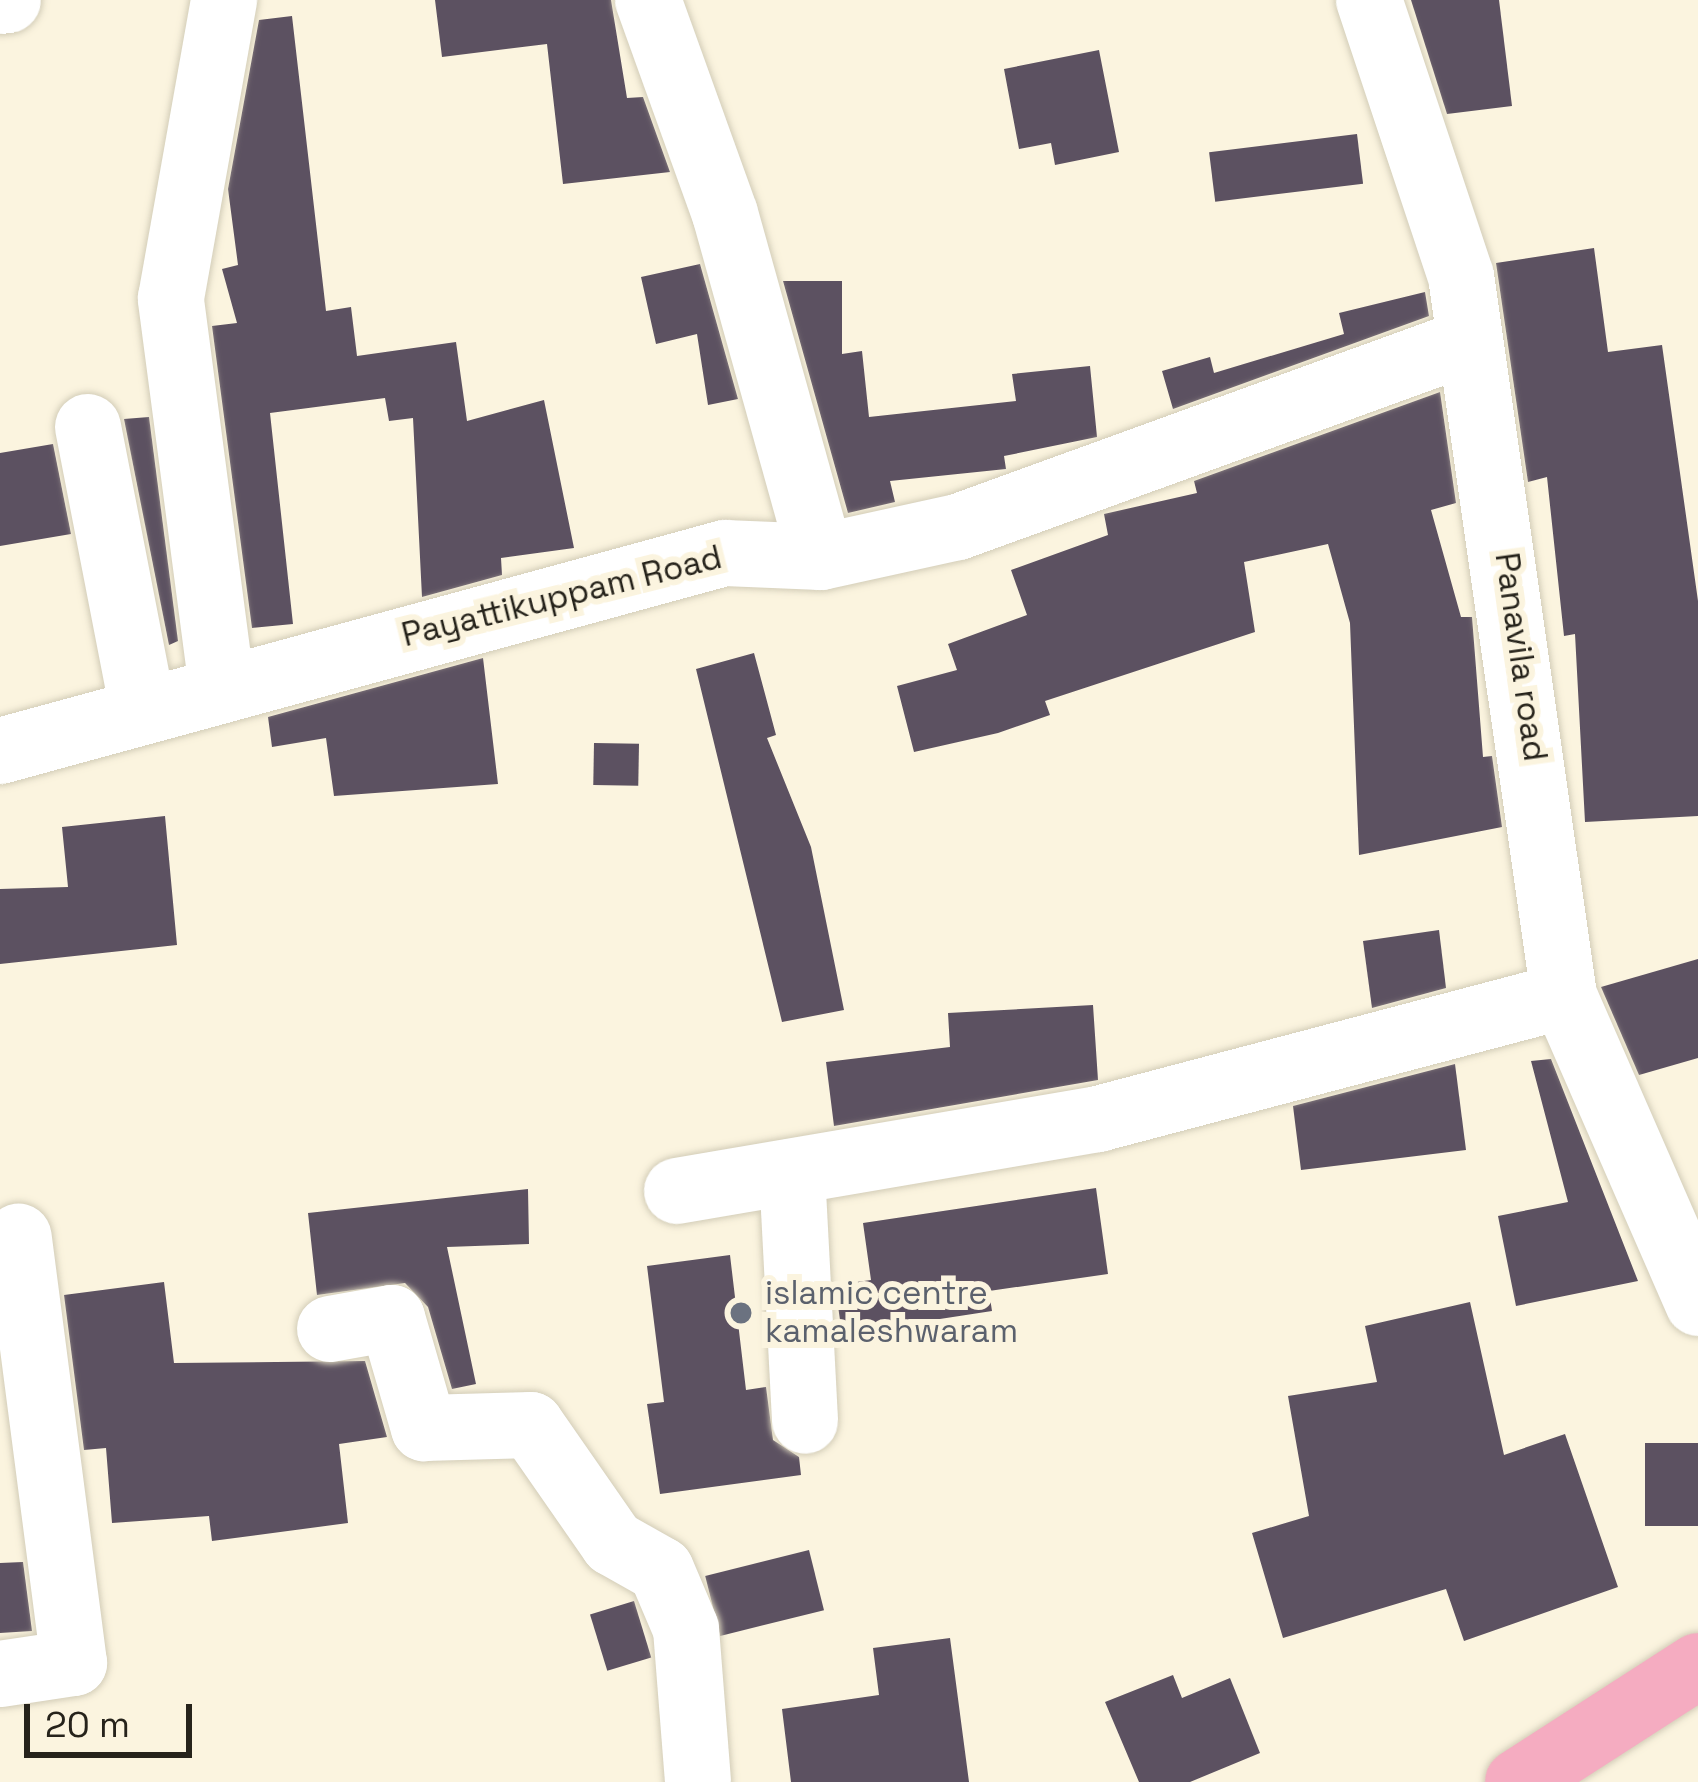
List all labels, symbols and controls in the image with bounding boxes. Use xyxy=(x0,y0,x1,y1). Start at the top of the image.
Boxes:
street label: Payattikuppam Road xyxy=(398,538,726,656)
street label: Panavila road xyxy=(1486,550,1554,764)
place label: islamic centre kamaleshwaram xyxy=(765,1274,1018,1352)
marker: islamic centre kamaleshwaram xyxy=(728,1300,754,1326)
scale bar xyxy=(30,1680,198,1754)
text: 20 m xyxy=(45,1702,130,1748)

